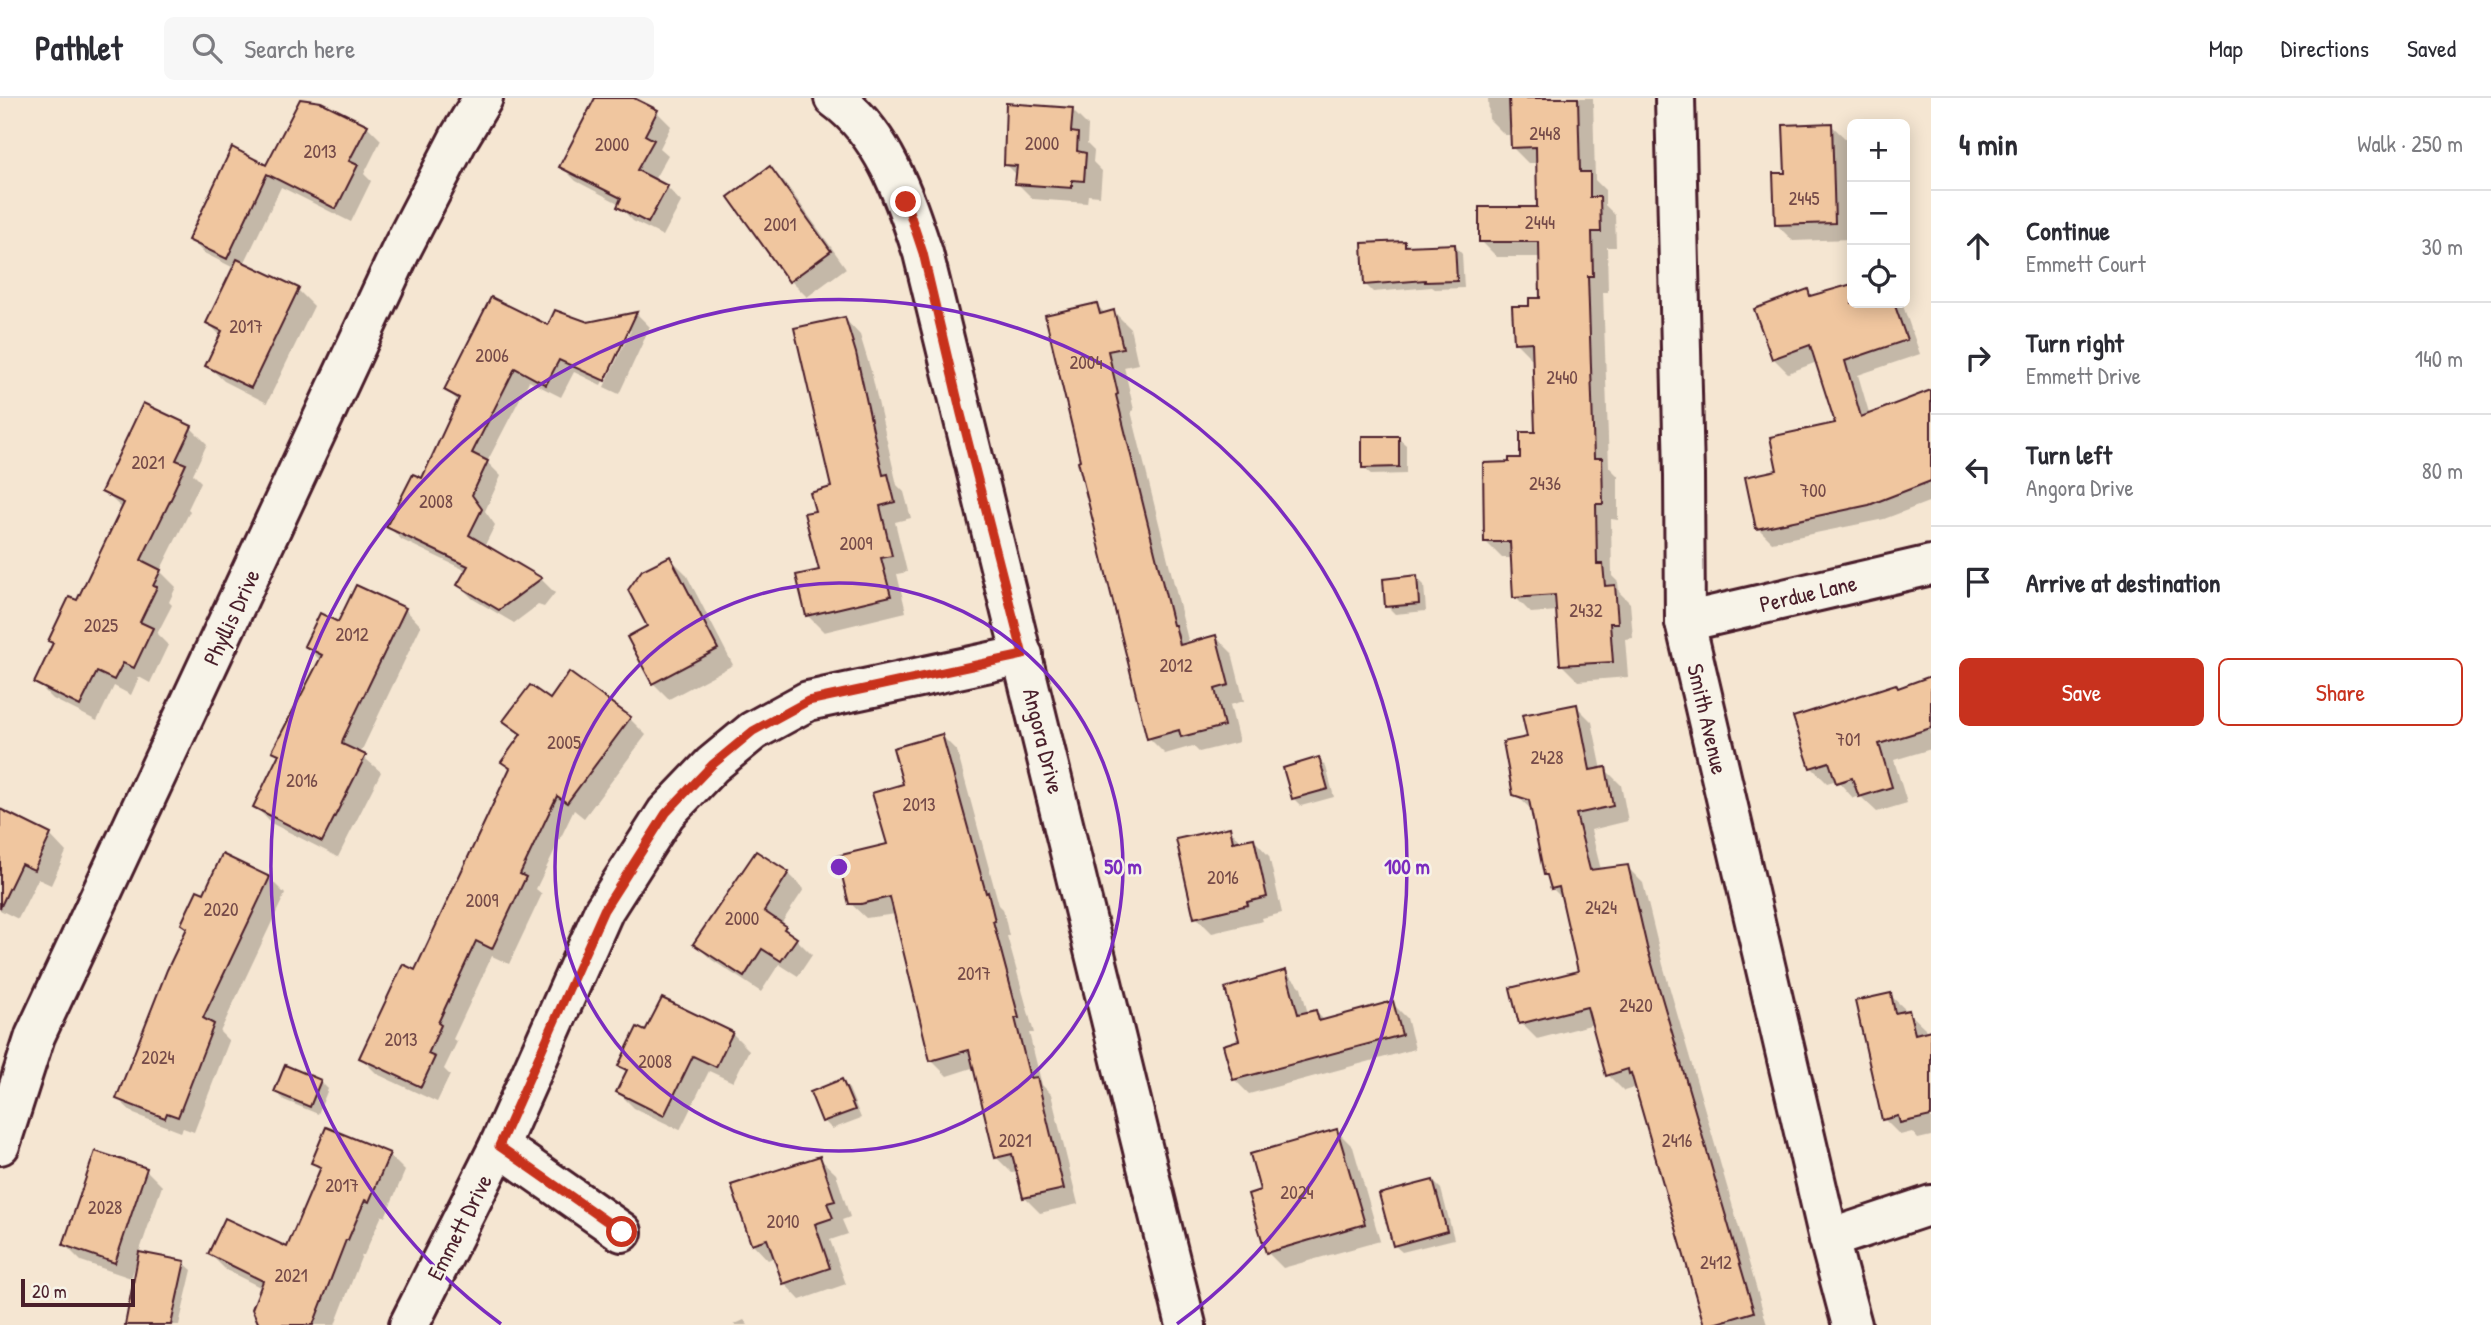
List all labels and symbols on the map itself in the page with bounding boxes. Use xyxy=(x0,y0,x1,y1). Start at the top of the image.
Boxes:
house number: 2448 xyxy=(1529,120,1561,146)
house number: 2000 xyxy=(1025,130,1059,156)
house number: 2000 xyxy=(595,131,629,157)
house number: 2013 xyxy=(304,138,336,164)
house number: 2445 xyxy=(1788,185,1820,211)
route end xyxy=(890,186,921,217)
house number: 2444 xyxy=(1525,209,1555,235)
house number: 2001 xyxy=(764,211,797,237)
house number: 2017 xyxy=(229,313,263,339)
house number: 2006 xyxy=(475,342,509,368)
house number: 2004 xyxy=(1069,349,1103,375)
house number: 2440 xyxy=(1546,364,1578,390)
house number: 2021 xyxy=(131,449,165,475)
house number: 2436 xyxy=(1529,470,1561,496)
house number: 700 xyxy=(1800,477,1826,503)
house number: 2008 xyxy=(419,488,453,514)
house number: 2009 xyxy=(840,530,872,556)
street label: Phyllis Drive xyxy=(195,564,267,670)
street label: Perdue Lane xyxy=(1756,567,1860,619)
house number: 2432 xyxy=(1569,597,1603,623)
house number: 2025 xyxy=(84,612,118,638)
house number: 2012 xyxy=(335,621,369,647)
house number: 2012 xyxy=(1159,652,1193,678)
street label: Smith Avenue xyxy=(1680,661,1736,777)
street label: Angora Drive xyxy=(1016,685,1072,797)
house number: 701 xyxy=(1836,726,1861,752)
house number: 2005 xyxy=(547,729,581,755)
house number: 2428 xyxy=(1530,744,1564,770)
house number: 2016 xyxy=(286,767,318,793)
house number: 2013 xyxy=(903,791,935,817)
text: 50 m xyxy=(1104,852,1142,881)
text: 100 m xyxy=(1384,852,1430,881)
centre of rings xyxy=(827,855,851,879)
house number: 2016 xyxy=(1207,864,1239,890)
house number: 2009 xyxy=(466,887,498,913)
house number: 2424 xyxy=(1585,894,1617,920)
house number: 2020 xyxy=(204,896,238,922)
house number: 2000 xyxy=(725,905,759,931)
house number: 2017 xyxy=(957,960,991,986)
house number: 2420 xyxy=(1619,992,1653,1018)
house number: 2013 xyxy=(385,1026,417,1052)
house number: 2024 xyxy=(141,1044,175,1070)
house number: 2008 xyxy=(638,1048,672,1074)
house number: 2021 xyxy=(998,1127,1032,1153)
house number: 2416 xyxy=(1662,1127,1692,1153)
street label: Emmett Drive xyxy=(419,1169,499,1285)
house number: 2017 xyxy=(325,1172,359,1198)
house number: 2024 xyxy=(1280,1179,1314,1205)
house number: 2028 xyxy=(88,1194,122,1220)
house number: 2010 xyxy=(767,1208,799,1234)
route start xyxy=(606,1216,637,1247)
house number: 2412 xyxy=(1700,1249,1732,1275)
house number: 2021 xyxy=(274,1262,308,1288)
scale bar xyxy=(21,1276,135,1308)

